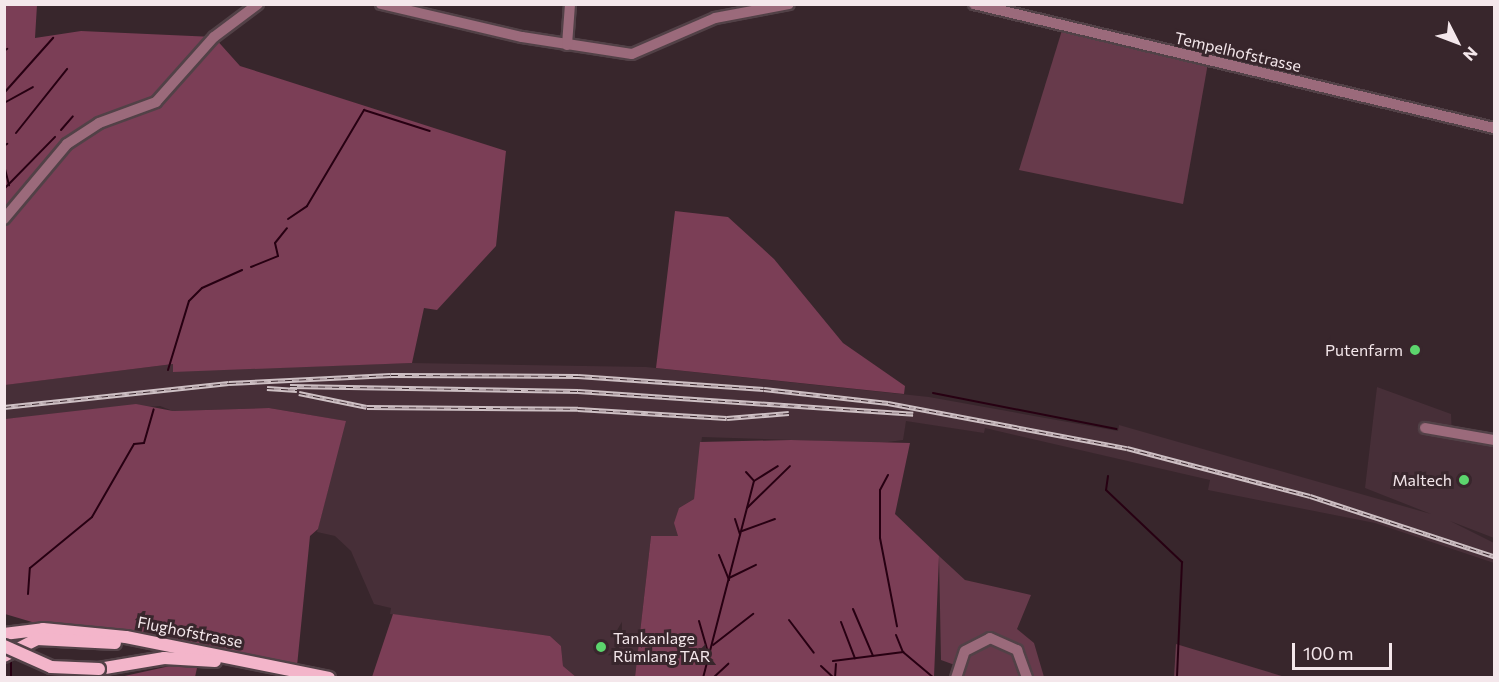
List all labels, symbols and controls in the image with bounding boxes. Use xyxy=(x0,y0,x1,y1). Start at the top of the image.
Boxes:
north arrow xyxy=(1427,12,1487,72)
street label: Tempelhofstrasse xyxy=(1173,28,1303,76)
text: N xyxy=(1460,44,1482,65)
place label: Putenfarm xyxy=(1325,340,1403,360)
marker: Putenfarm xyxy=(1408,343,1422,357)
place label: Maltech xyxy=(1392,470,1452,490)
marker: Maltech xyxy=(1457,473,1471,487)
street label: Flughofstrasse xyxy=(136,612,244,652)
place label: Tankanlage Rümlang TAR xyxy=(613,628,710,666)
scale bar xyxy=(1295,631,1396,669)
marker: Tankanlage Rümlang TAR xyxy=(594,640,608,654)
text: 100 m xyxy=(1303,642,1353,664)

